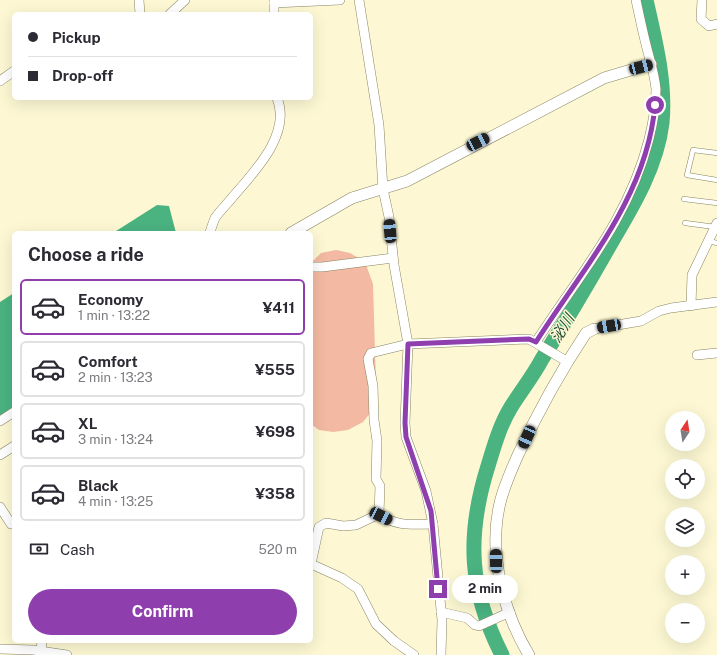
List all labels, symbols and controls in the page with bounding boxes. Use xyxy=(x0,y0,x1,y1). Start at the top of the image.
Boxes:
text: Pickup xyxy=(52,29,101,46)
car xyxy=(628,58,654,76)
text: Drop-off xyxy=(52,67,113,84)
route start xyxy=(646,96,664,114)
car xyxy=(465,131,491,153)
car xyxy=(383,219,397,243)
text: Choose a ride xyxy=(28,244,144,265)
icon: car xyxy=(30,289,66,325)
text: Economy xyxy=(78,291,143,308)
text: ¥411 xyxy=(262,299,295,316)
text: 1 min · 13:22 xyxy=(78,308,150,323)
water label: 泌川 xyxy=(547,309,578,345)
car xyxy=(596,318,622,334)
icon: car xyxy=(30,351,66,387)
text: Comfort xyxy=(78,353,138,370)
text: ¥555 xyxy=(255,361,295,378)
text: 2 min · 13:23 xyxy=(78,370,153,385)
north arrow xyxy=(665,411,705,451)
map controls xyxy=(665,411,705,643)
icon: car xyxy=(30,413,66,449)
text: XL xyxy=(78,415,97,432)
text: ¥698 xyxy=(255,423,295,440)
car xyxy=(517,424,537,450)
text: 3 min · 13:24 xyxy=(78,432,153,447)
button: locate xyxy=(665,459,705,499)
icon: car xyxy=(30,475,66,511)
text: Black xyxy=(78,477,118,494)
text: ¥358 xyxy=(255,485,295,502)
text: 4 min · 13:25 xyxy=(78,494,153,509)
car xyxy=(368,505,394,527)
button: layers xyxy=(665,507,705,547)
icon: cash xyxy=(28,538,50,560)
text: Cash xyxy=(60,541,95,558)
text: 520 m xyxy=(259,542,297,557)
car xyxy=(490,549,502,573)
button: + xyxy=(665,555,705,595)
callout: 2 min xyxy=(452,575,518,603)
route end xyxy=(429,580,447,598)
text: 2 min xyxy=(468,581,502,596)
button: Confirm xyxy=(28,589,297,635)
button: − xyxy=(665,603,705,643)

